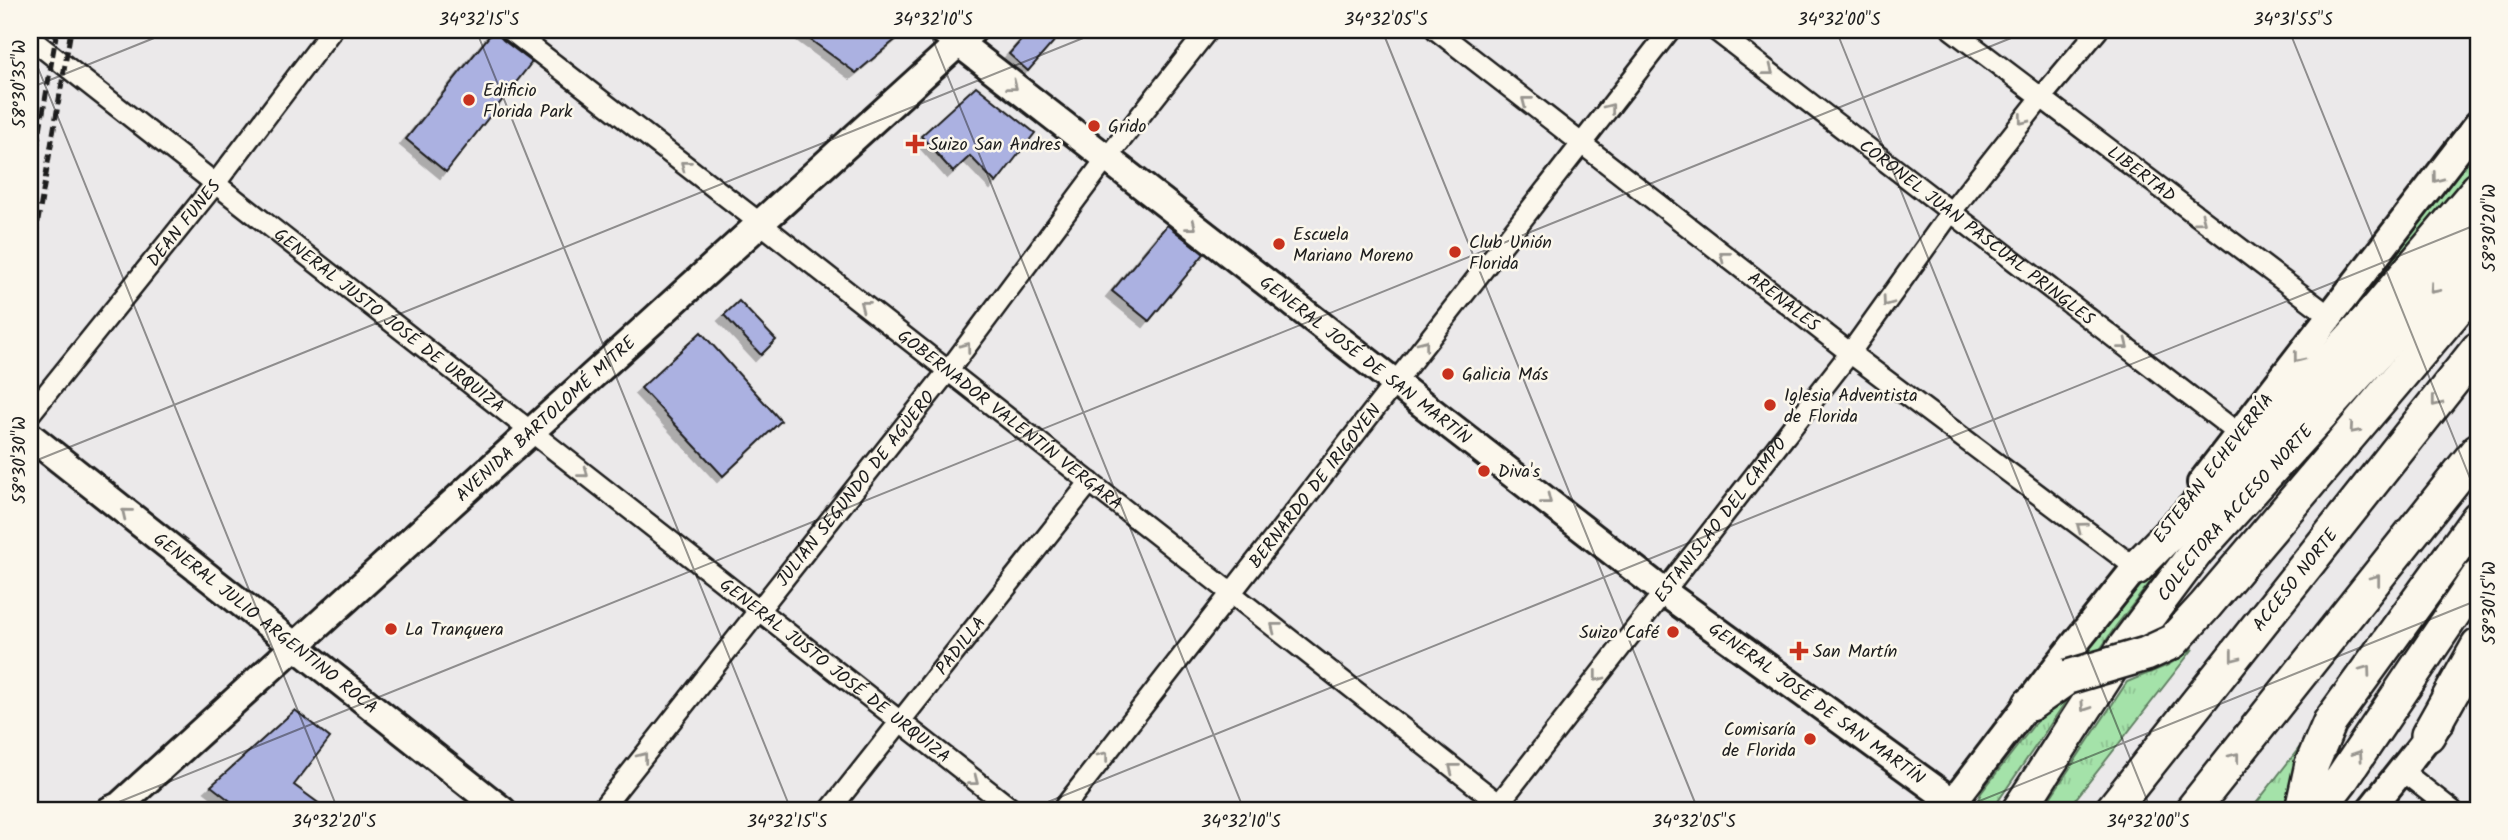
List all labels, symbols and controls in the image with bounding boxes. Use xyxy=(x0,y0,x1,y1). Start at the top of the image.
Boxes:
text: 34°32'15"S xyxy=(439,6,520,35)
text: 34°32'10"S xyxy=(893,6,973,35)
text: 34°32'05"S xyxy=(1344,6,1428,35)
text: 34°32'00"S xyxy=(1797,6,1881,35)
text: 34°31'55"S xyxy=(2253,6,2333,35)
text: 58°30'35"W xyxy=(6,40,35,128)
one-way arrow xyxy=(1761,63,1774,76)
place label: Edificio Florida Park xyxy=(483,77,573,127)
one-way arrow xyxy=(1006,78,1018,91)
marker: Edificio Florida Park xyxy=(461,92,477,108)
one-way arrow xyxy=(1521,97,1534,109)
one-way arrow xyxy=(1602,103,1615,116)
place label: Grido xyxy=(1108,113,1146,142)
one-way arrow xyxy=(2019,113,2032,125)
marker: Grido xyxy=(1086,118,1102,134)
place label: Suizo San Andres xyxy=(929,131,1061,160)
street label: CORONEL JUAN PASCUAL PRINGLES xyxy=(1852,133,2101,334)
marker: Suizo San Andres xyxy=(907,136,923,152)
street label: LIBERTAD xyxy=(2100,139,2182,211)
one-way arrow xyxy=(681,161,693,174)
one-way arrow xyxy=(2432,170,2445,183)
street label: DEAN FUNES xyxy=(141,174,229,274)
text: 58°30'20"W xyxy=(2476,184,2505,272)
one-way arrow xyxy=(2194,211,2206,224)
one-way arrow xyxy=(1185,218,1197,231)
street label: GENERAL JUSTO JOSÉ DE URQUIZA xyxy=(267,221,510,421)
place label: Escuela Mariano Moreno xyxy=(1293,221,1413,271)
place label: Club Unión Florida xyxy=(1469,229,1552,279)
marker: Escuela Mariano Moreno xyxy=(1271,236,1287,252)
marker: Club Unión Florida xyxy=(1447,244,1463,260)
one-way arrow xyxy=(1720,251,1732,264)
street label: ARENALES xyxy=(1740,265,1826,340)
street label: GENERAL JOSÉ DE SAN MARTÍN xyxy=(1253,269,1477,453)
one-way arrow xyxy=(2430,280,2442,293)
one-way arrow xyxy=(1882,294,1895,307)
one-way arrow xyxy=(860,301,872,314)
street label: GOBERNADOR VALENTÍN VERGARA xyxy=(890,323,1128,519)
street label: AVENIDA BARTOLOMÉ MITRE xyxy=(449,329,644,510)
one-way arrow xyxy=(2116,336,2128,349)
one-way arrow xyxy=(1416,340,1428,353)
one-way arrow xyxy=(958,342,970,355)
one-way arrow xyxy=(2294,351,2307,363)
place label: Galicia Más xyxy=(1462,361,1549,390)
marker: Galicia Más xyxy=(1440,366,1456,382)
place label: Iglesia Adventista de Florida xyxy=(1784,382,1918,432)
street label: JULIÁN SEGUNDO DE AGÜERO xyxy=(770,385,943,594)
street label: ESTEBAN ECHEVERRÍA xyxy=(2146,388,2282,550)
one-way arrow xyxy=(2431,394,2444,407)
marker: Iglesia Adventista de Florida xyxy=(1762,397,1778,413)
street label: BERNARDO DE IRIGOYEN xyxy=(1242,398,1389,575)
text: 58°30'30"W xyxy=(6,416,35,504)
street label: COLECTORA ACCESO NORTE xyxy=(2152,420,2318,606)
one-way arrow xyxy=(2350,421,2362,434)
street label: ESTANISLAO DEL CAMPO xyxy=(1647,432,1795,610)
place label: Diva's xyxy=(1498,458,1541,487)
marker: Diva's xyxy=(1476,463,1492,479)
one-way arrow xyxy=(576,464,589,477)
one-way arrow xyxy=(1539,492,1551,505)
one-way arrow xyxy=(122,508,134,521)
one-way arrow xyxy=(2076,522,2089,535)
street label: ACCESO NORTE xyxy=(2248,523,2342,635)
street label: GENERAL JULIO ARGENTINO ROCA xyxy=(146,526,384,722)
text: 58°30'15"W xyxy=(2476,561,2505,645)
street label: GENERAL JUSTO JOSÉ DE URQUIZA xyxy=(713,572,956,772)
one-way arrow xyxy=(2368,574,2381,586)
street label: PADILLA xyxy=(929,610,994,682)
place label: La Tranquera xyxy=(405,616,504,645)
street label: GENERAL JOSÉ DE SAN MARTÍN xyxy=(1702,616,1931,793)
place label: Suizo Café xyxy=(1579,619,1660,648)
marker: La Tranquera xyxy=(383,621,399,637)
one-way arrow xyxy=(1270,622,1283,635)
marker: Suizo Café xyxy=(1665,624,1681,640)
place label: San Martín xyxy=(1813,638,1897,667)
marker: San Martín xyxy=(1791,643,1807,659)
one-way arrow xyxy=(2229,649,2242,662)
one-way arrow xyxy=(2358,665,2370,678)
one-way arrow xyxy=(1594,669,1607,681)
one-way arrow xyxy=(2080,699,2093,712)
place label: Comisaría de Florida xyxy=(1722,716,1796,766)
marker: Comisaría de Florida xyxy=(1802,731,1818,747)
one-way arrow xyxy=(2350,750,2363,763)
one-way arrow xyxy=(635,752,648,764)
one-way arrow xyxy=(1096,752,1109,764)
one-way arrow xyxy=(2226,752,2239,764)
one-way arrow xyxy=(1449,763,1461,776)
one-way arrow xyxy=(967,772,979,785)
text: 34°32'20"S xyxy=(292,808,377,837)
text: 34°32'15"S xyxy=(747,808,828,837)
text: 34°32'10"S xyxy=(1201,808,1281,837)
text: 34°32'05"S xyxy=(1652,808,1736,837)
text: 34°32'00"S xyxy=(2106,808,2190,837)

